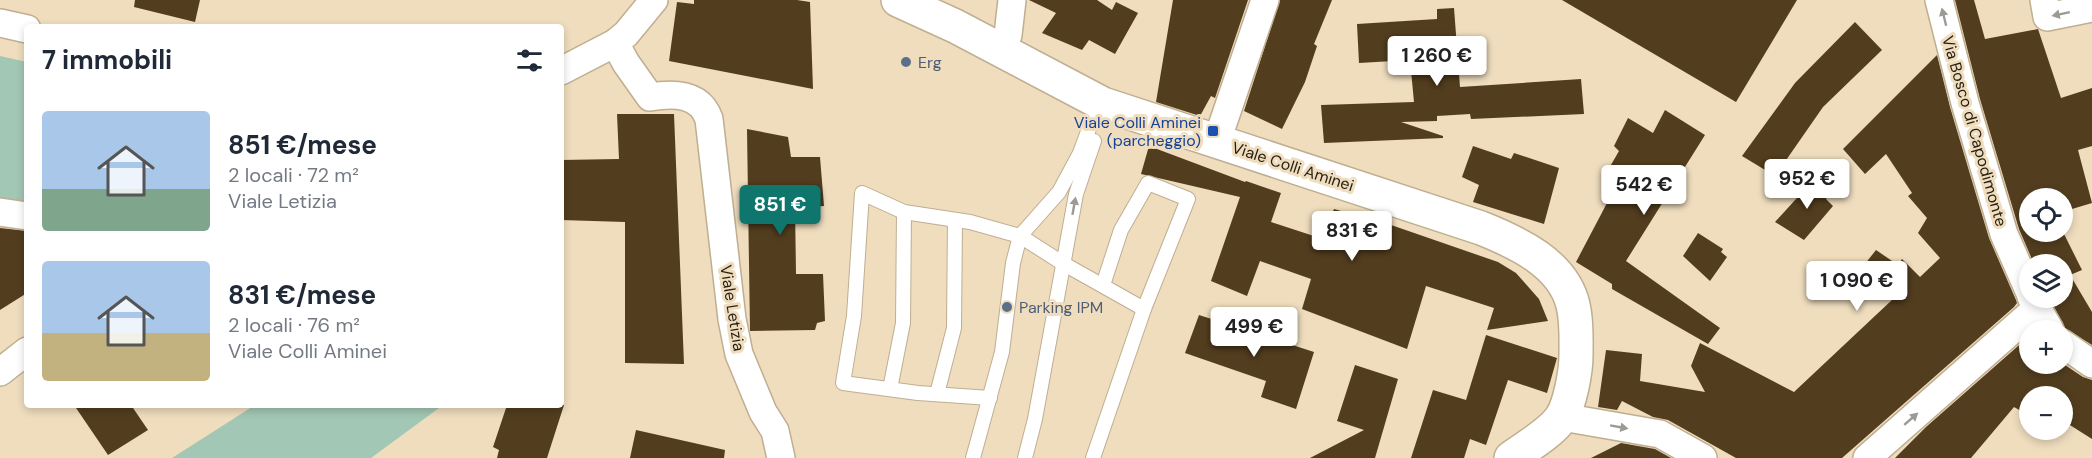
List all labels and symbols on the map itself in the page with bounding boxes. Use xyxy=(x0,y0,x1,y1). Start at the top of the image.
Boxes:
one-way arrow xyxy=(1938,8,1948,27)
one-way arrow xyxy=(2051,10,2070,19)
street label: Via Bosco di Capodimonte xyxy=(1937,33,2012,229)
pin: 1 260 € xyxy=(1382,36,1492,87)
place label: Erg xyxy=(918,52,942,73)
marker: Erg xyxy=(899,55,913,69)
place label: Viale Colli Aminei (parcheggio) xyxy=(1074,112,1201,151)
marker: Viale Colli Aminei (parcheggio) xyxy=(1206,124,1220,138)
street label: Viale Colli Aminei xyxy=(1229,137,1357,196)
pin: 952 € xyxy=(1765,159,1849,210)
pin: 542 € xyxy=(1602,165,1686,216)
pin: 851 € xyxy=(738,185,822,236)
one-way arrow xyxy=(1070,196,1079,215)
pin: 831 € xyxy=(1310,211,1394,262)
pin: 1 090 € xyxy=(1802,261,1912,312)
street label: Viale Letizia xyxy=(715,263,750,353)
place label: Parking IPM xyxy=(1019,297,1103,318)
marker: Parking IPM xyxy=(1000,300,1014,314)
pin: 499 € xyxy=(1212,307,1296,358)
one-way arrow xyxy=(1903,413,1918,426)
one-way arrow xyxy=(1610,423,1629,432)

